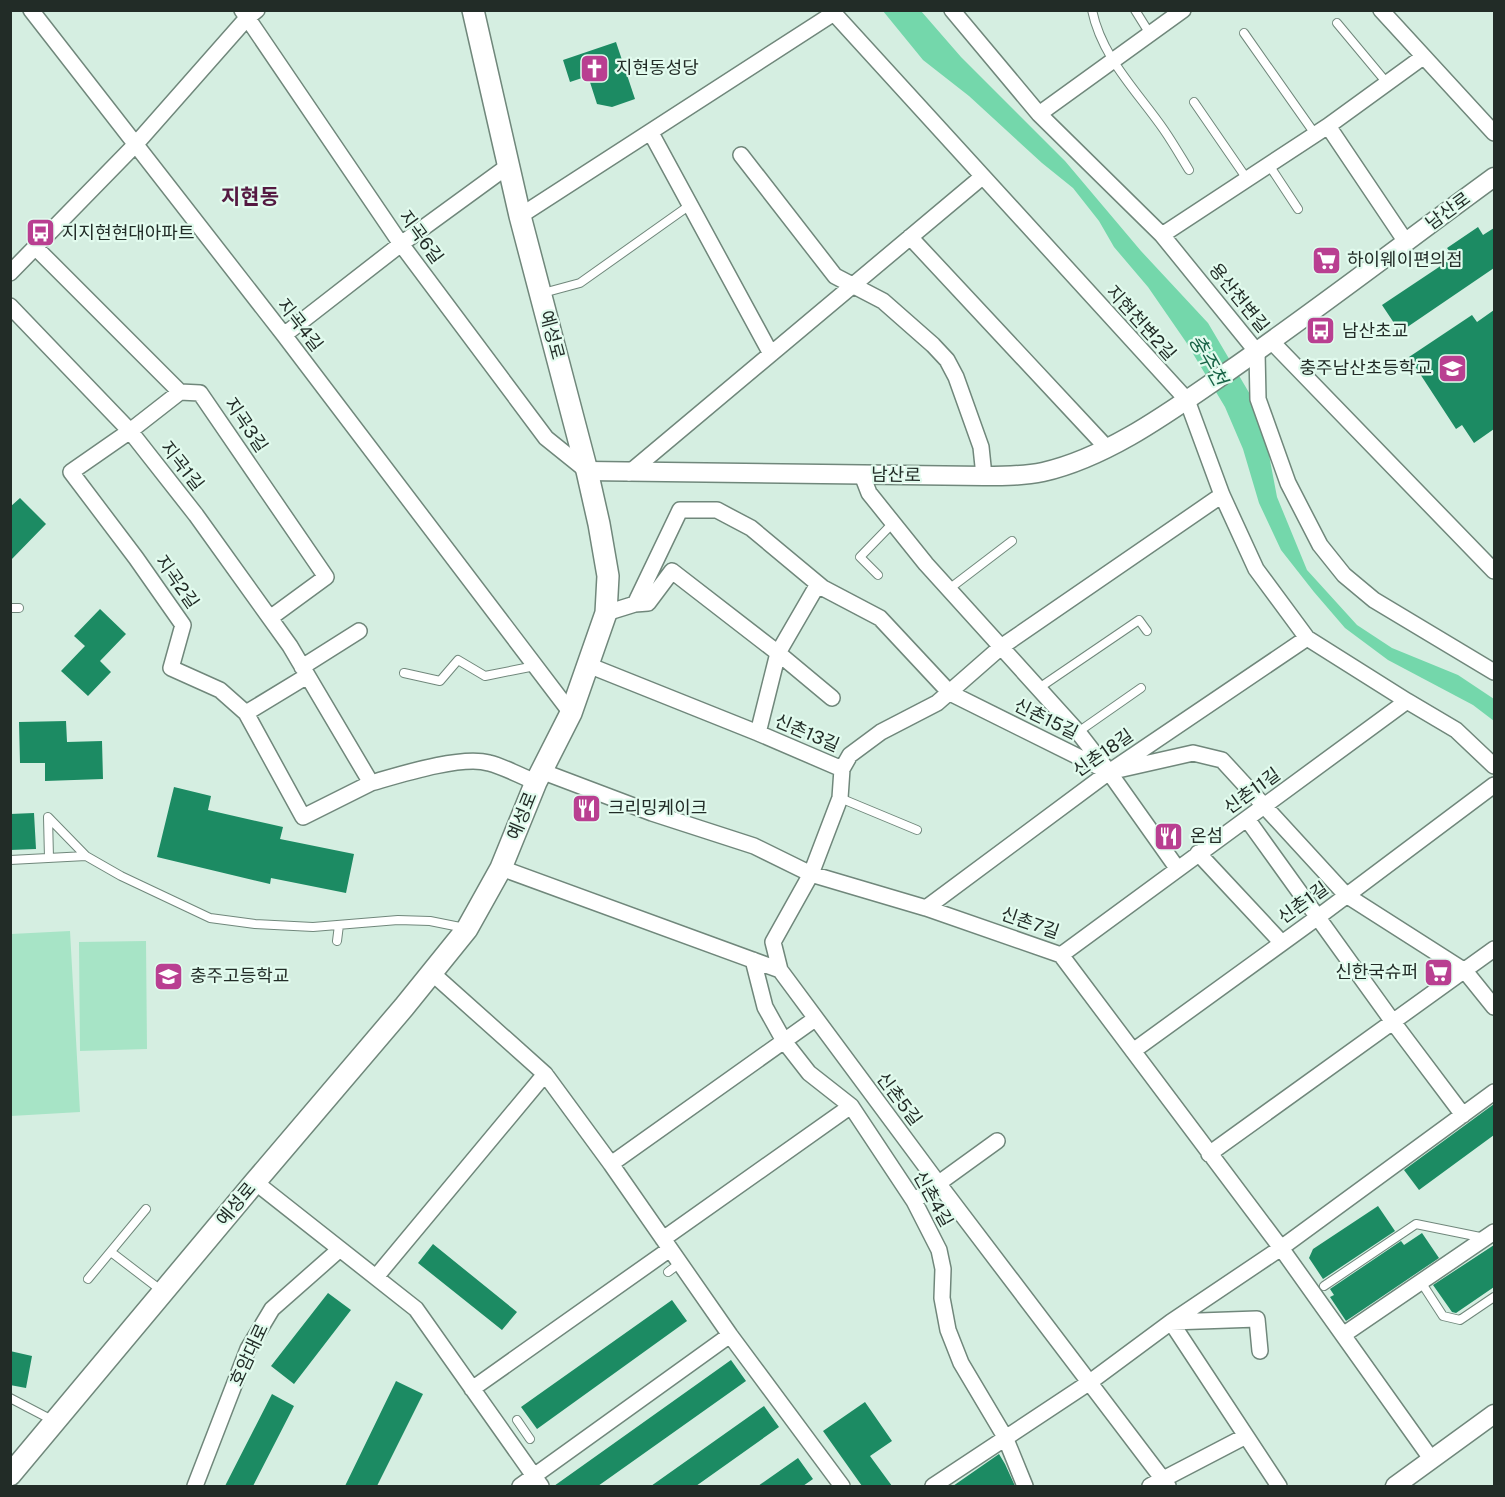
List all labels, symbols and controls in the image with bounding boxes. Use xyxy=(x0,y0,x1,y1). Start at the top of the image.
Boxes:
church icon: 지현동성당 xyxy=(579,52,611,84)
place label: 지현동성당 xyxy=(616,57,699,78)
district label: 지현동 xyxy=(221,184,279,209)
street label: 남산로 xyxy=(1421,187,1474,234)
street label: 지곡6길 xyxy=(395,206,448,268)
bus stop icon: 지지현현대아파트 xyxy=(25,217,57,249)
place label: 지지현현대아파트 xyxy=(62,222,194,243)
supermarket icon: 하이웨이편의점 xyxy=(1310,244,1342,276)
place label: 하이웨이편의점 xyxy=(1347,249,1463,270)
street label: 용산천변길 xyxy=(1205,259,1274,336)
street label: 지현천변2길 xyxy=(1102,281,1180,364)
street label: 지곡4길 xyxy=(273,294,327,355)
street label: 예성로 xyxy=(536,308,569,362)
bus stop icon: 남산초교 xyxy=(1305,315,1337,347)
place label: 남산초교 xyxy=(1342,320,1408,341)
water label: 충주천 xyxy=(1184,330,1233,392)
school or university icon: 충주남산초등학교 xyxy=(1437,352,1469,384)
place label: 충주남산초등학교 xyxy=(1300,357,1432,378)
street label: 지곡3길 xyxy=(221,394,272,456)
street label: 지곡1길 xyxy=(157,437,208,495)
street label: 남산로 xyxy=(871,464,921,485)
street label: 지곡2길 xyxy=(151,551,203,612)
street label: 신촌15길 xyxy=(1011,694,1082,743)
street label: 신촌13길 xyxy=(772,710,843,756)
street label: 신촌18길 xyxy=(1069,724,1137,781)
street label: 신촌11길 xyxy=(1220,763,1284,818)
street label: 예성로 xyxy=(502,789,541,843)
restaurant icon: 크리밍케이크 xyxy=(571,792,603,824)
place label: 크리밍케이크 xyxy=(608,797,707,818)
restaurant icon: 온섬 xyxy=(1153,820,1185,852)
place label: 온섬 xyxy=(1190,825,1223,846)
street label: 신촌1길 xyxy=(1273,877,1332,928)
street label: 신촌7길 xyxy=(998,903,1062,942)
supermarket icon: 신한국슈퍼 xyxy=(1423,956,1455,988)
school or university icon: 충주고등학교 xyxy=(153,960,185,992)
place label: 신한국슈퍼 xyxy=(1335,961,1418,982)
place label: 충주고등학교 xyxy=(190,965,289,986)
street label: 신촌5길 xyxy=(873,1068,926,1129)
street label: 신촌4길 xyxy=(909,1167,957,1231)
street label: 예성로 xyxy=(212,1178,260,1229)
street label: 호암대로 xyxy=(225,1320,272,1389)

